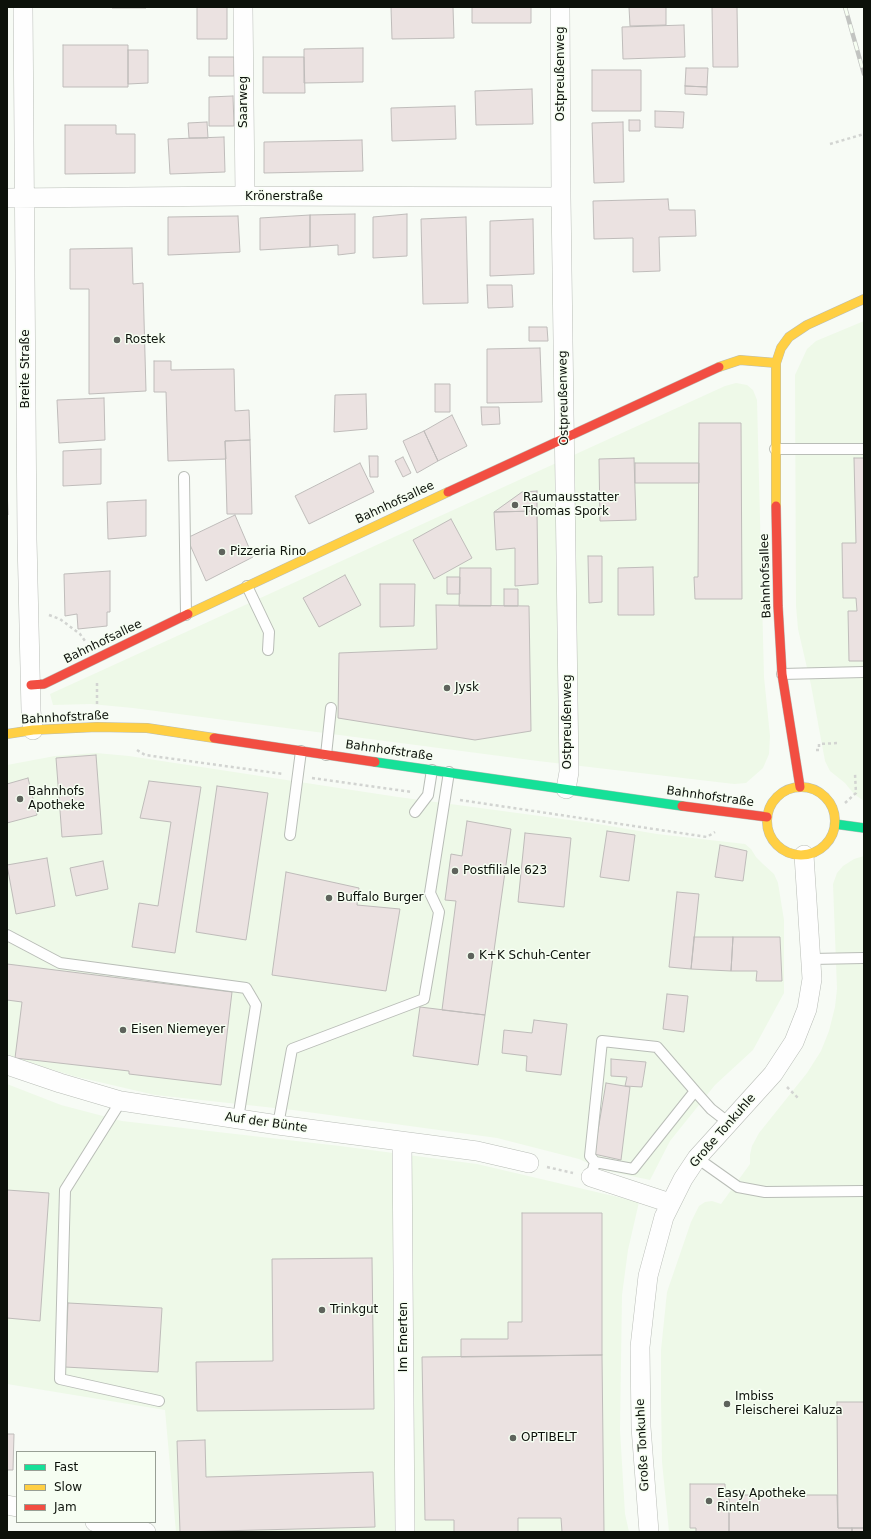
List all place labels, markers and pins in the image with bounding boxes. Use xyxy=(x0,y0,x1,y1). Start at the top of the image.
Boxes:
place label: Rostek xyxy=(125,333,165,347)
marker: Rostek xyxy=(112,335,122,345)
place label: Raumausstatter Thomas Spork xyxy=(523,491,619,519)
marker: Raumausstatter Thomas Spork xyxy=(510,500,520,510)
place label: Pizzeria Rino xyxy=(230,545,306,559)
marker: Pizzeria Rino xyxy=(217,547,227,557)
place label: Jysk xyxy=(455,681,479,695)
marker: Jysk xyxy=(442,683,452,693)
place label: Bahnhofs Apotheke xyxy=(28,785,85,813)
marker: Bahnhofs Apotheke xyxy=(15,794,25,804)
place label: Postfiliale 623 xyxy=(463,864,547,878)
marker: Postfiliale 623 xyxy=(450,866,460,876)
place label: Buffalo Burger xyxy=(337,891,423,905)
marker: Buffalo Burger xyxy=(324,893,334,903)
place label: K+K Schuh-Center xyxy=(479,949,590,963)
marker: K+K Schuh-Center xyxy=(466,951,476,961)
place label: Eisen Niemeyer xyxy=(131,1023,225,1037)
marker: Eisen Niemeyer xyxy=(118,1025,128,1035)
place label: Trinkgut xyxy=(330,1303,378,1317)
marker: Trinkgut xyxy=(317,1305,327,1315)
place label: Imbiss Fleischerei Kaluza xyxy=(735,1390,843,1418)
marker: Imbiss Fleischerei Kaluza xyxy=(722,1399,732,1409)
place label: OPTIBELT xyxy=(521,1431,577,1445)
marker: OPTIBELT xyxy=(508,1433,518,1443)
place label: Easy Apotheke Rinteln xyxy=(717,1487,806,1515)
marker: Easy Apotheke Rinteln xyxy=(704,1496,714,1506)

